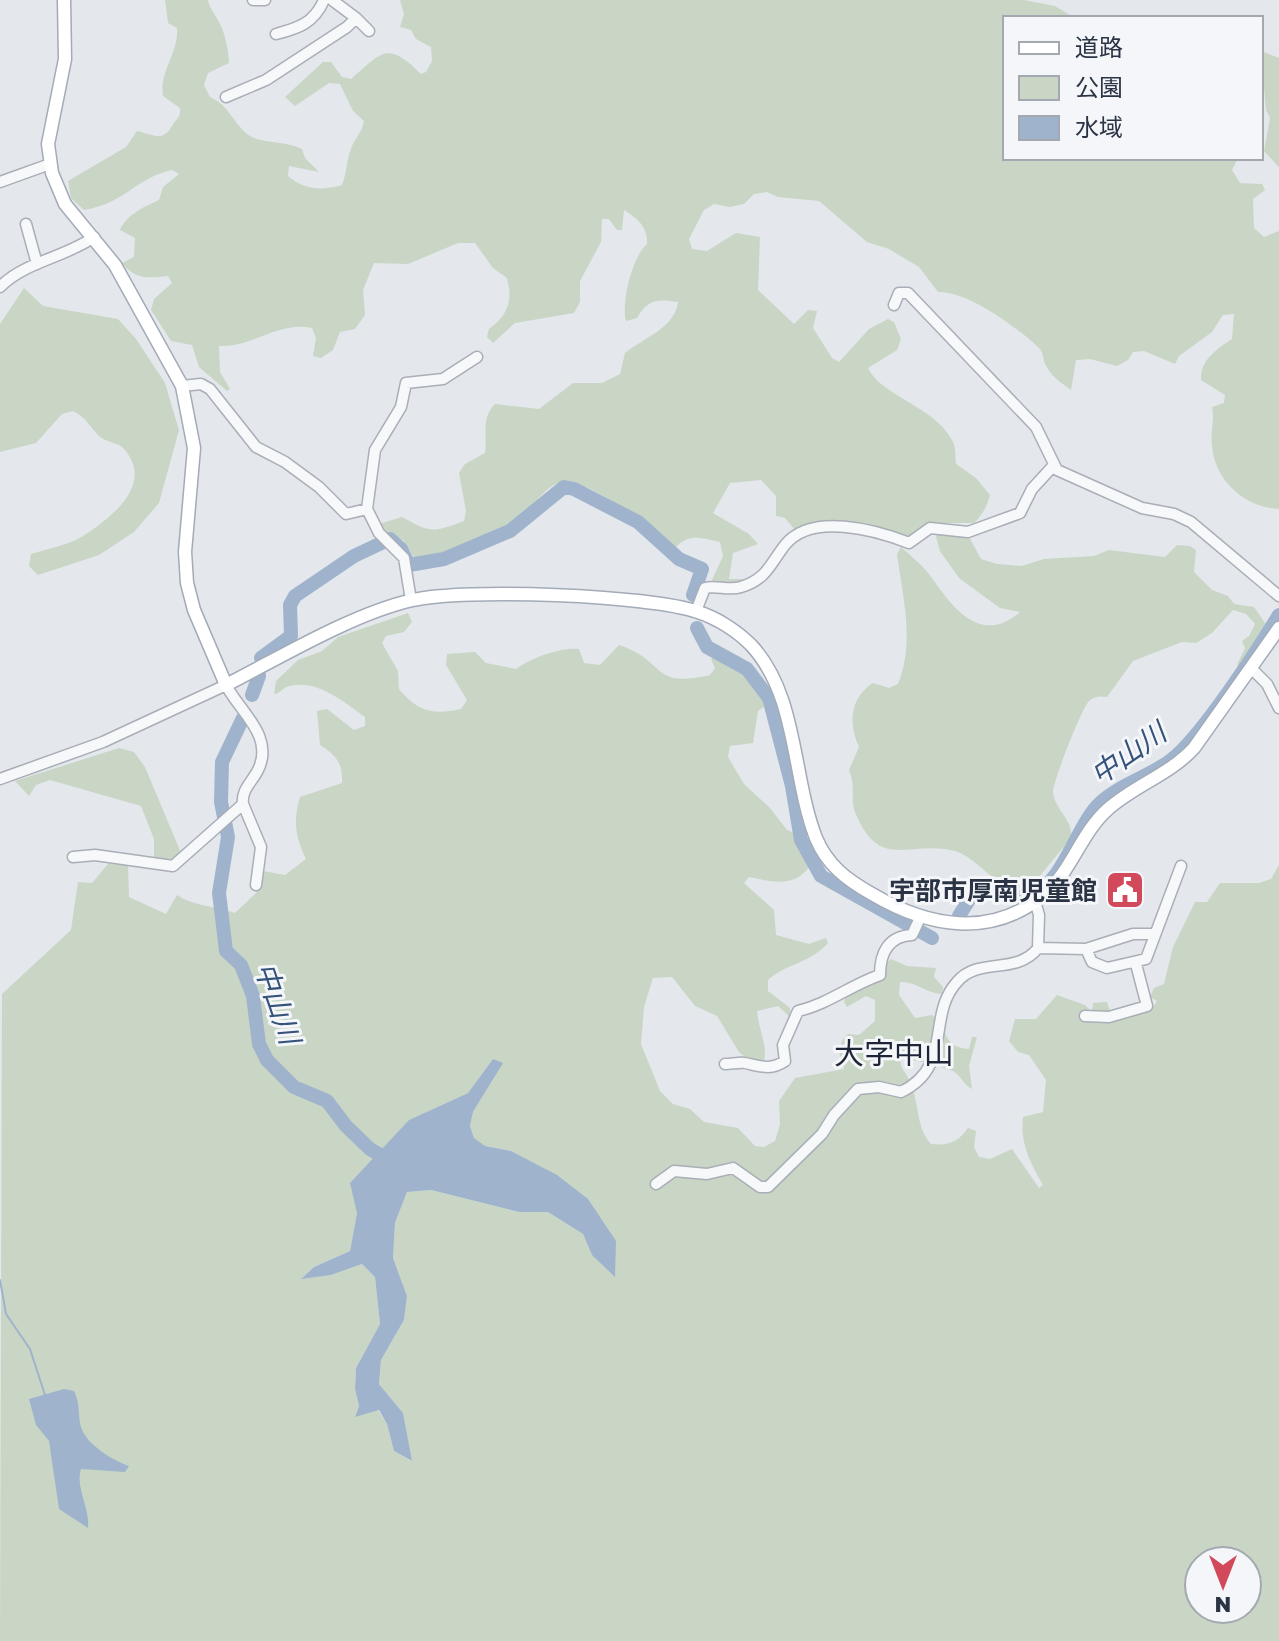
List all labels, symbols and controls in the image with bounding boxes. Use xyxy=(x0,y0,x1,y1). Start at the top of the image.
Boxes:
legend xyxy=(1003,16,1263,160)
text: 道路 xyxy=(1075,32,1123,61)
text: 公園 xyxy=(1075,72,1123,101)
text: 水域 xyxy=(1075,112,1123,141)
water label: 中山川 xyxy=(1084,714,1174,791)
public building icon: 宇部市厚南児童館 xyxy=(1104,869,1146,911)
place label: 宇部市厚南児童館 xyxy=(889,875,1097,906)
water label: 中山川 xyxy=(249,958,308,1051)
district label: 大字中山 xyxy=(834,1035,954,1071)
north arrow xyxy=(1183,1545,1263,1625)
text: N xyxy=(1215,1592,1231,1619)

